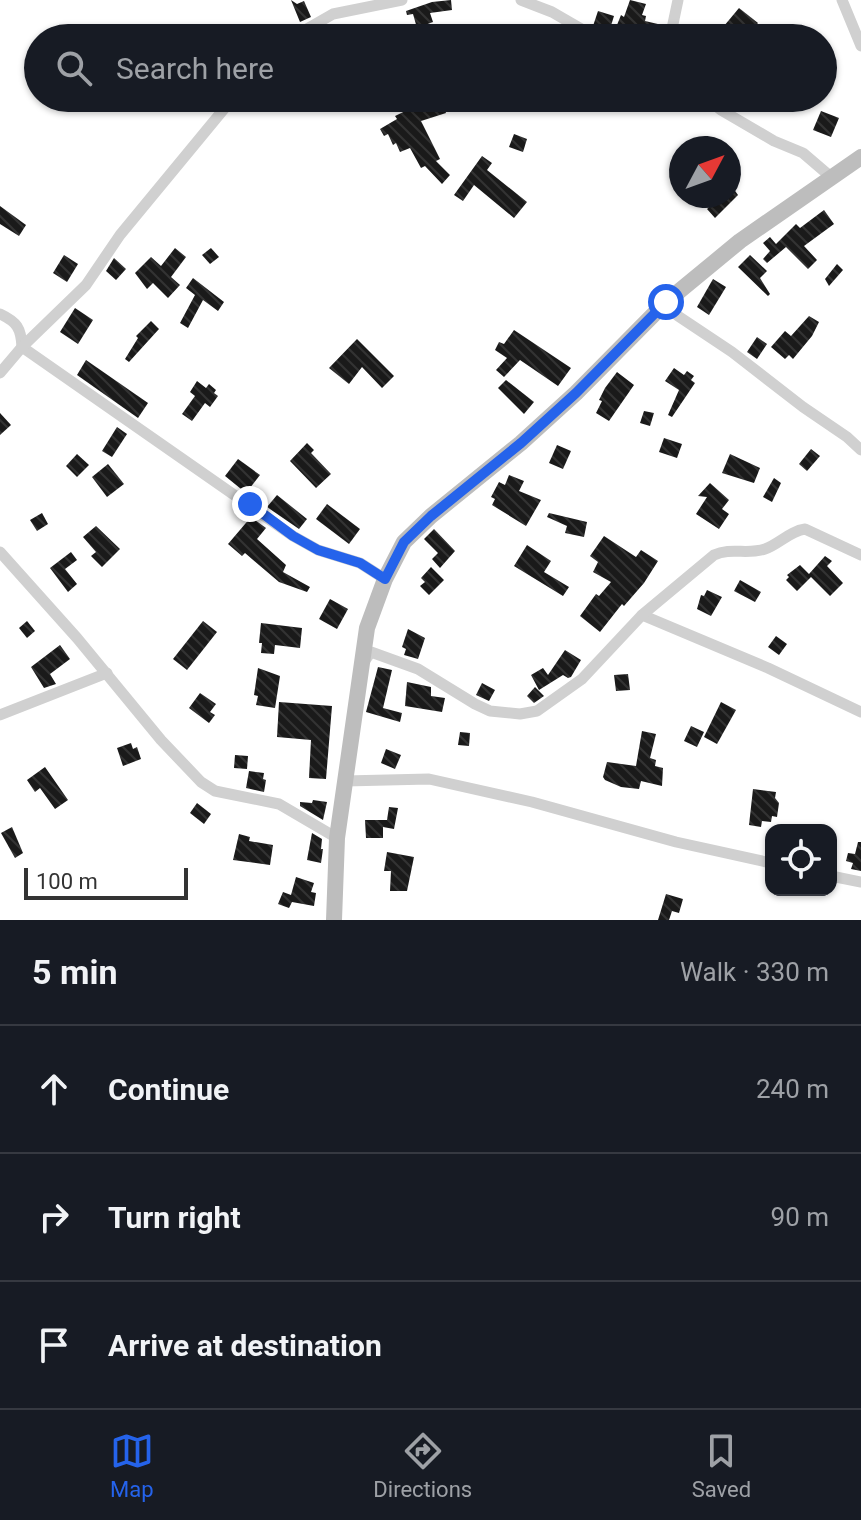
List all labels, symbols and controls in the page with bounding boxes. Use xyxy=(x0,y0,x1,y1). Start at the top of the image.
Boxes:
search box xyxy=(24,24,837,112)
icon: search xyxy=(52,46,96,90)
text: Search here xyxy=(116,51,274,86)
north arrow xyxy=(669,136,741,208)
route start xyxy=(648,284,684,320)
route end xyxy=(232,486,268,522)
map controls xyxy=(765,824,837,896)
button: locate xyxy=(765,824,837,896)
scale bar xyxy=(24,864,188,900)
text: 100 m xyxy=(36,869,98,894)
text: 5 min xyxy=(32,952,117,992)
text: Walk · 330 m xyxy=(680,957,829,987)
icon: ahead xyxy=(32,1067,76,1111)
text: Continue xyxy=(108,1072,229,1107)
text: 240 m xyxy=(756,1074,829,1104)
icon: right xyxy=(32,1195,76,1239)
text: Turn right xyxy=(108,1200,241,1235)
text: 90 m xyxy=(771,1202,829,1232)
icon: arrive xyxy=(32,1323,76,1367)
text: Arrive at destination xyxy=(108,1328,382,1363)
tab: Map xyxy=(110,1429,154,1502)
tab: Directions xyxy=(373,1429,472,1502)
tab: Saved xyxy=(692,1429,751,1502)

